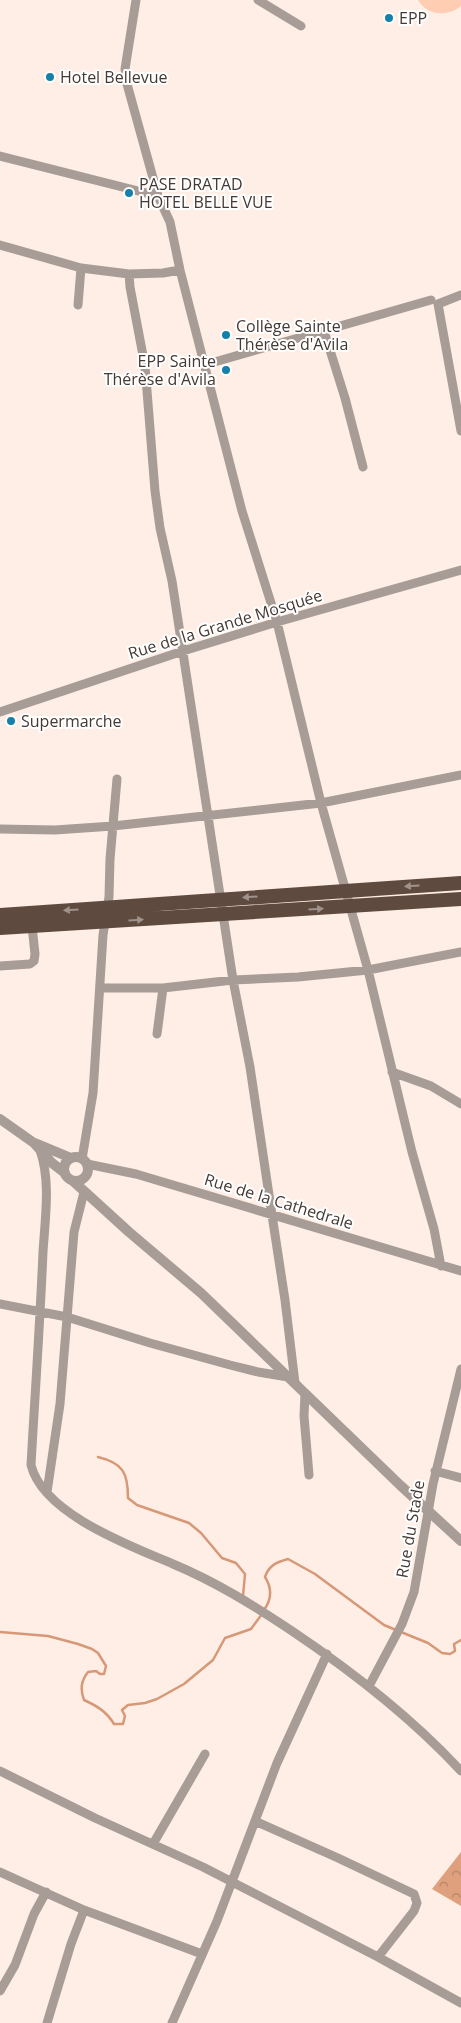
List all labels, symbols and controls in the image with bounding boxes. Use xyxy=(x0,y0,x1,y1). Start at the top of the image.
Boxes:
place label: EPP xyxy=(399,7,427,29)
marker: EPP xyxy=(383,12,395,24)
place label: Hotel Bellevue xyxy=(60,66,167,88)
marker: Hotel Bellevue xyxy=(44,71,56,83)
place label: PASE DRATAD HOTEL BELLE VUE xyxy=(139,173,273,213)
marker: PASE DRATAD HOTEL BELLE VUE xyxy=(123,187,135,199)
place label: Collège Sainte Thérèse d'Avila xyxy=(236,315,348,355)
marker: Collège Sainte Thérèse d'Avila xyxy=(220,329,232,341)
place label: EPP Sainte Thérèse d'Avila xyxy=(104,350,216,390)
marker: EPP Sainte Thérèse d'Avila xyxy=(220,364,232,376)
street label: Rue de la Grande Mosquée xyxy=(125,584,325,664)
place label: Supermarche xyxy=(21,710,122,732)
marker: Supermarche xyxy=(5,715,17,727)
one-way arrow xyxy=(404,883,420,891)
one-way arrow xyxy=(242,894,258,902)
one-way arrow xyxy=(308,904,324,912)
one-way arrow xyxy=(62,906,78,914)
one-way arrow xyxy=(128,916,144,924)
street label: Rue de la Cathedrale xyxy=(202,1168,356,1234)
street label: Rue du Stade xyxy=(391,1478,429,1580)

